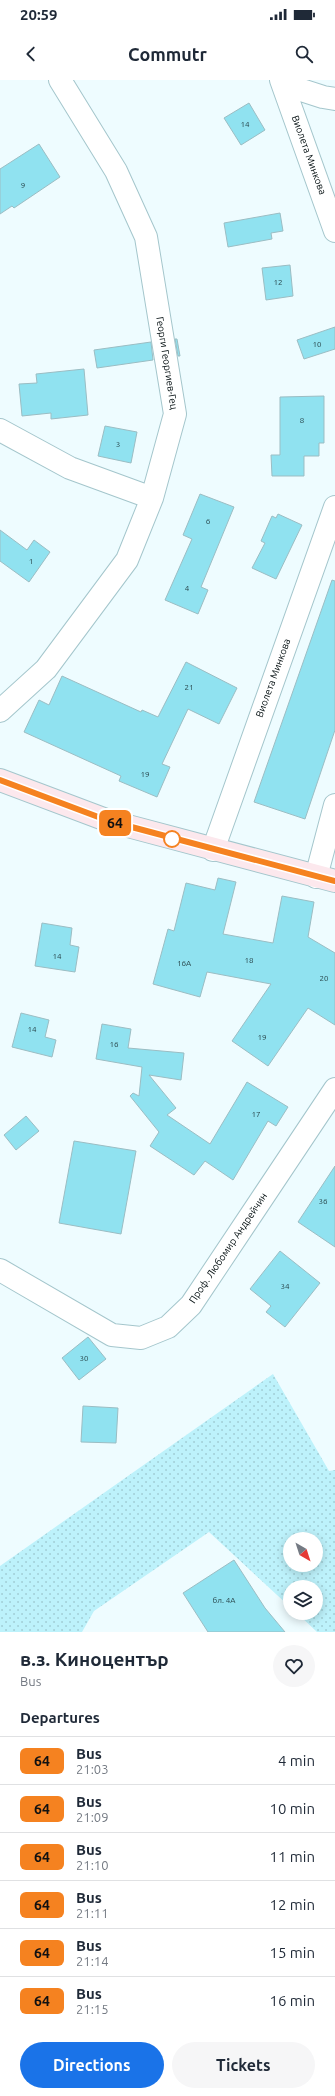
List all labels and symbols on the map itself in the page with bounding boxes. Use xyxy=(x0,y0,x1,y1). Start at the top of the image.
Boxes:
street label: Виолета Минкова xyxy=(290,114,328,196)
house number: 14 xyxy=(240,120,250,129)
house number: 9 xyxy=(21,181,25,190)
house number: 12 xyxy=(273,278,283,287)
street label: Георги Георгиев-Гец xyxy=(154,316,180,410)
house number: 10 xyxy=(312,340,322,349)
house number: 8 xyxy=(300,416,305,425)
house number: 3 xyxy=(116,440,120,449)
house number: 6 xyxy=(206,517,211,526)
house number: 1 xyxy=(29,557,33,566)
house number: 4 xyxy=(185,584,190,593)
street label: Виолета Минкова xyxy=(254,637,292,719)
house number: 21 xyxy=(184,683,194,692)
house number: 19 xyxy=(140,770,150,779)
line badge: 64 xyxy=(97,810,133,836)
unlabelled marker xyxy=(163,830,181,848)
house number: 14 xyxy=(52,952,62,961)
house number: 18 xyxy=(244,956,254,965)
house number: 16А xyxy=(177,959,192,968)
house number: 20 xyxy=(319,974,329,983)
house number: 14 xyxy=(27,1025,37,1034)
house number: 19 xyxy=(257,1033,267,1042)
house number: 16 xyxy=(109,1040,119,1049)
house number: 17 xyxy=(251,1110,261,1119)
street label: Проф. Любомир Андрейчин xyxy=(187,1191,269,1305)
house number: 36 xyxy=(318,1197,328,1206)
house number: 34 xyxy=(280,1282,290,1291)
house number: 30 xyxy=(79,1354,89,1363)
north arrow xyxy=(283,1532,323,1572)
house number: бл. 4А xyxy=(213,1596,236,1605)

